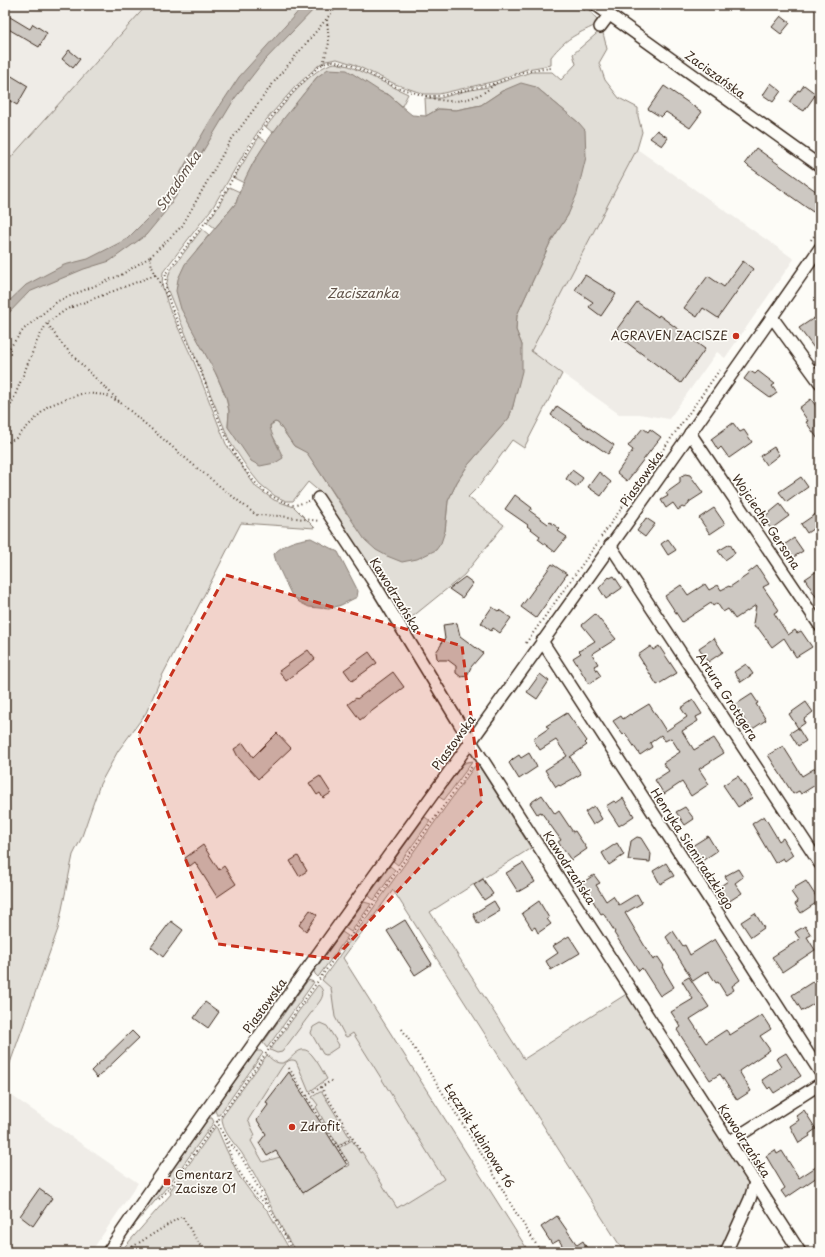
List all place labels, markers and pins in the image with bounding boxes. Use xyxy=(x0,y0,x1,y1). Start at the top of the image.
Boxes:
place label: AGRAVEN ZACISZE xyxy=(611,326,728,344)
marker: AGRAVEN ZACISZE xyxy=(731,331,741,341)
place label: Zdrofit xyxy=(300,1117,340,1135)
marker: Zdrofit xyxy=(287,1122,297,1132)
place label: Cmentarz Zacisze 01 xyxy=(175,1165,236,1197)
marker: Cmentarz Zacisze 01 xyxy=(162,1177,172,1187)

